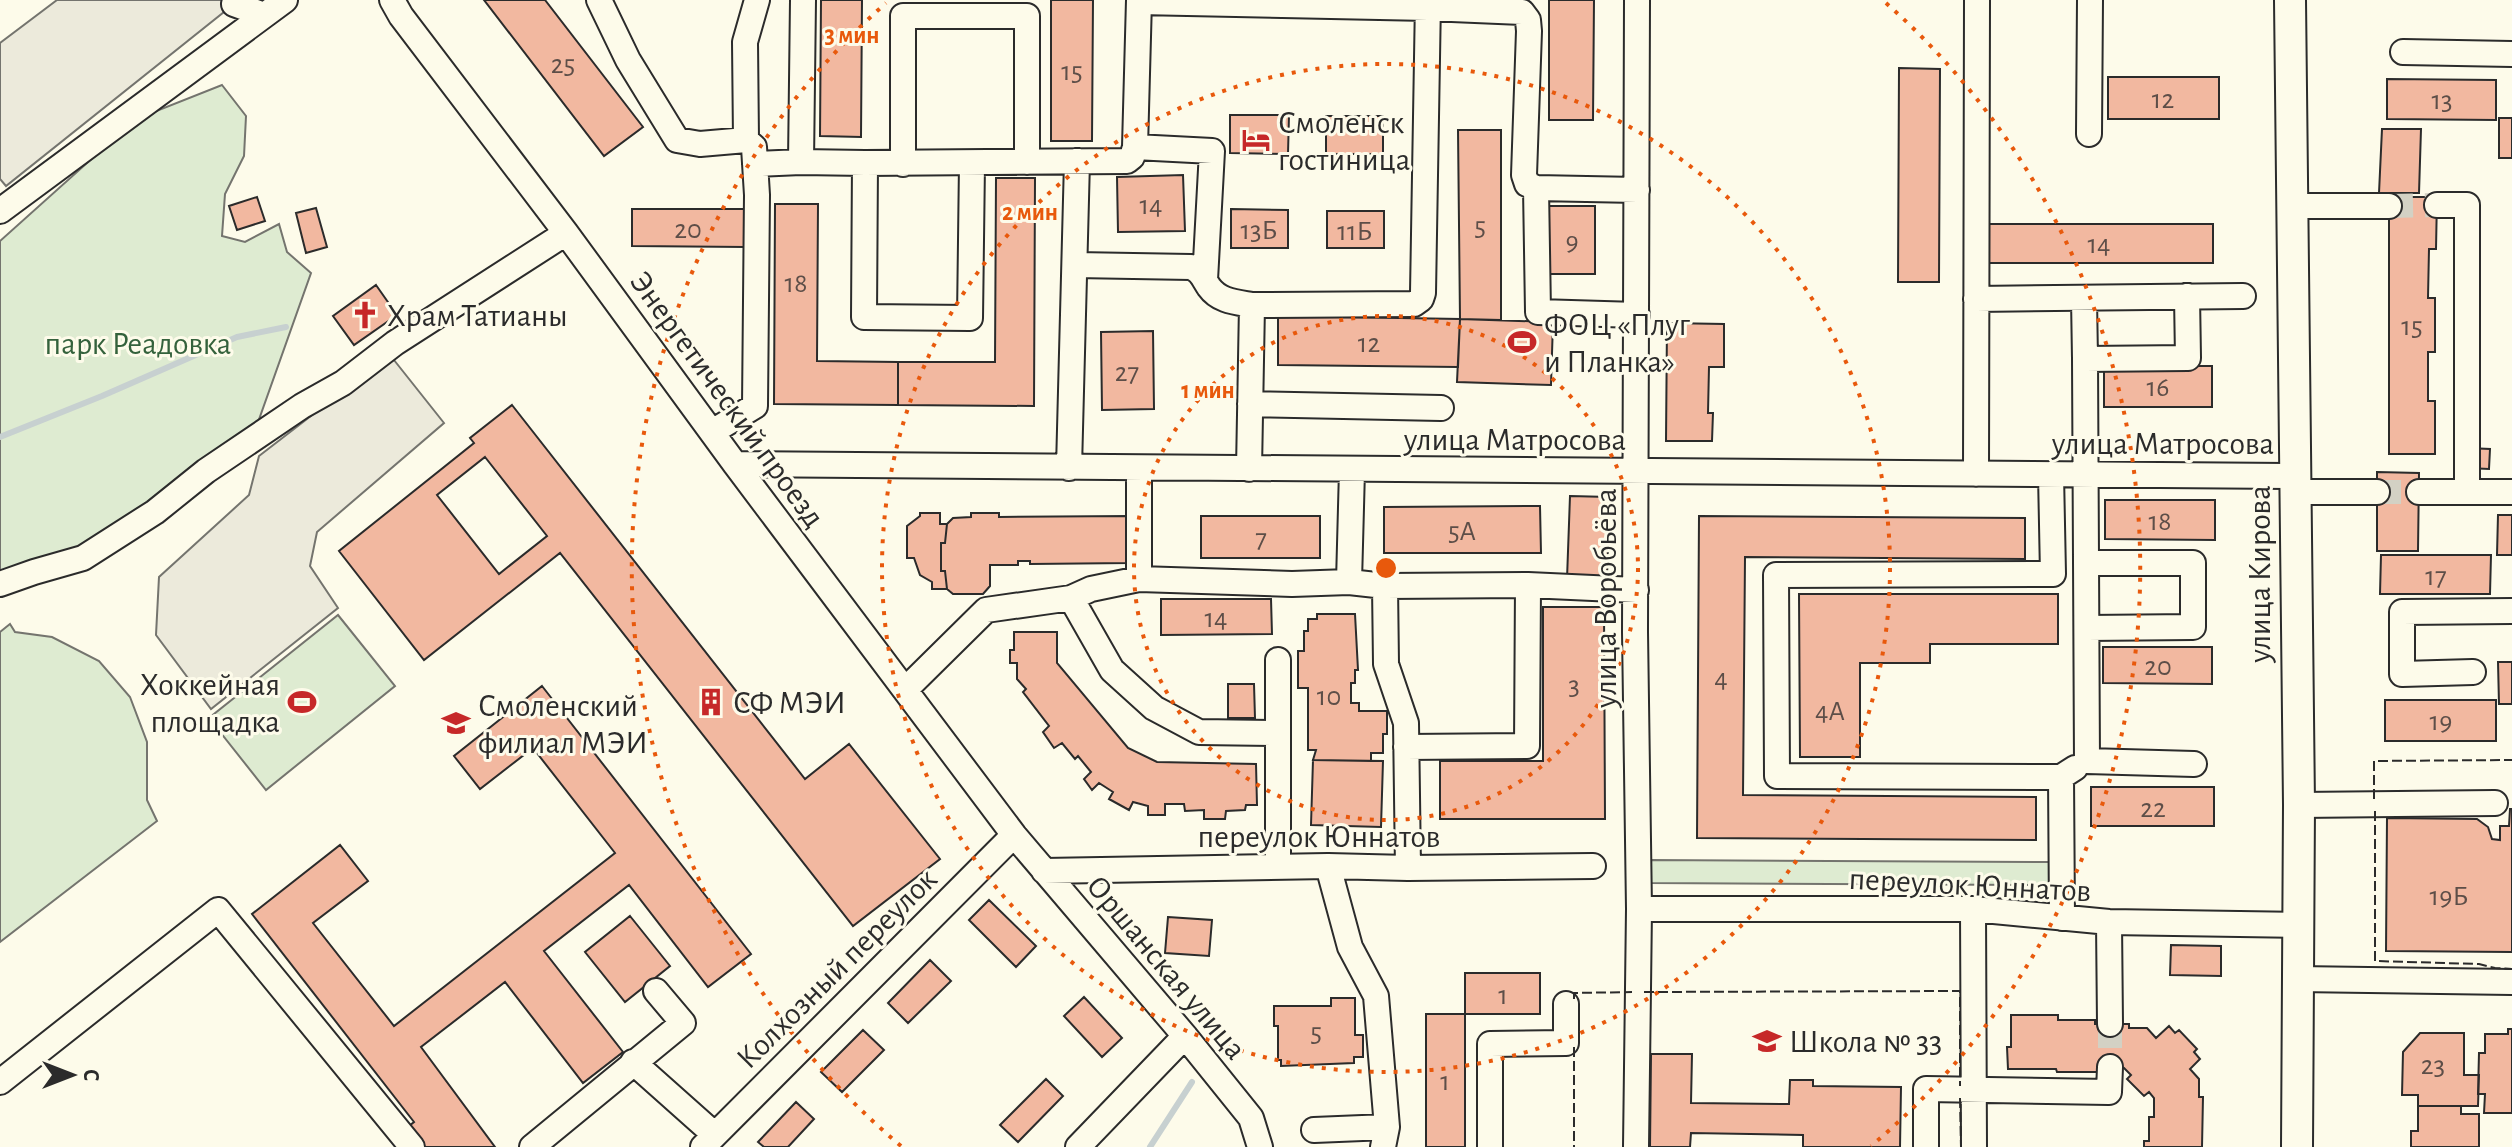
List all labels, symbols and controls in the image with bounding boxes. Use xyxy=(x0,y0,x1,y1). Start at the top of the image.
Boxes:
text: 3 мин xyxy=(824,24,880,48)
house number: 25 xyxy=(551,51,575,79)
house number: 15 xyxy=(1061,58,1083,86)
house number: 12 xyxy=(2152,86,2174,114)
house number: 13 xyxy=(2431,87,2453,115)
place label: Смоленск гостиница xyxy=(1278,107,1410,176)
hotel icon: Смоленск гостиница xyxy=(1241,125,1271,155)
house number: 14 xyxy=(1139,192,1163,220)
text: 2 мин xyxy=(1002,201,1058,225)
house number: 5 xyxy=(1474,213,1486,241)
house number: 20 xyxy=(674,216,702,244)
house number: 13Б xyxy=(1240,217,1278,245)
house number: 11Б xyxy=(1337,218,1373,246)
house number: 9 xyxy=(1565,228,1579,256)
house number: 14 xyxy=(2087,231,2111,259)
street label: Энергетический проезд xyxy=(624,266,831,533)
house number: 18 xyxy=(785,270,807,298)
church icon: Храм Татианы xyxy=(350,300,380,330)
place label: Храм Татианы xyxy=(387,300,568,332)
place label: ФОЦ «Плуг и Планка» xyxy=(1544,309,1691,378)
house number: 15 xyxy=(2401,313,2423,341)
sports icon: ФОЦ «Плуг и Планка» xyxy=(1507,327,1537,357)
park label: парк Реадовка xyxy=(45,328,231,360)
house number: 12 xyxy=(1358,330,1380,358)
house number: 27 xyxy=(1115,359,1139,387)
house number: 16 xyxy=(2147,374,2169,402)
text: 1 мин xyxy=(1181,379,1235,403)
street label: улица Матросова xyxy=(1403,424,1626,456)
street label: улица Матросова xyxy=(2051,428,2274,460)
street label: улица Кирова xyxy=(2244,485,2276,664)
street label: улица Воробьёва xyxy=(1590,488,1622,709)
house number: 18 xyxy=(2149,508,2171,536)
house number: 5А xyxy=(1448,518,1476,546)
house number: 7 xyxy=(1255,525,1267,553)
centre of rings xyxy=(1372,554,1400,582)
house number: 17 xyxy=(2425,563,2447,591)
house number: 14 xyxy=(1204,605,1228,633)
house number: 20 xyxy=(2144,653,2172,681)
house number: 4 xyxy=(1714,665,1728,693)
place label: Хоккейная площадка xyxy=(140,669,280,738)
house number: 3 xyxy=(1568,672,1580,700)
house number: 10 xyxy=(1317,683,1341,711)
sports icon: Хоккейная площадка xyxy=(287,687,317,717)
building icon: СФ МЭИ xyxy=(696,687,726,717)
place label: СФ МЭИ xyxy=(733,687,846,719)
place label: Смоленский филиал МЭИ xyxy=(478,690,648,759)
house number: 4А xyxy=(1815,698,1845,726)
school or university icon: Смоленский филиал МЭИ xyxy=(441,708,471,738)
house number: 19 xyxy=(2430,708,2452,736)
house number: 22 xyxy=(2140,795,2166,823)
street label: переулок Юннатов xyxy=(1198,821,1440,853)
street label: Колхозный переулок xyxy=(731,862,943,1075)
street label: переулок Юннатов xyxy=(1848,863,2092,907)
street label: Оршанская улица xyxy=(1080,870,1252,1066)
house number: 19Б xyxy=(2430,883,2468,911)
house number: 1 xyxy=(1498,982,1508,1010)
house number: 5 xyxy=(1310,1019,1322,1047)
school or university icon: Школа № 33 xyxy=(1752,1026,1782,1056)
place label: Школа № 33 xyxy=(1789,1026,1942,1058)
north arrow xyxy=(32,1035,112,1115)
house number: 23 xyxy=(2421,1052,2445,1080)
house number: 1 xyxy=(1440,1068,1450,1096)
text: С xyxy=(80,1069,102,1081)

